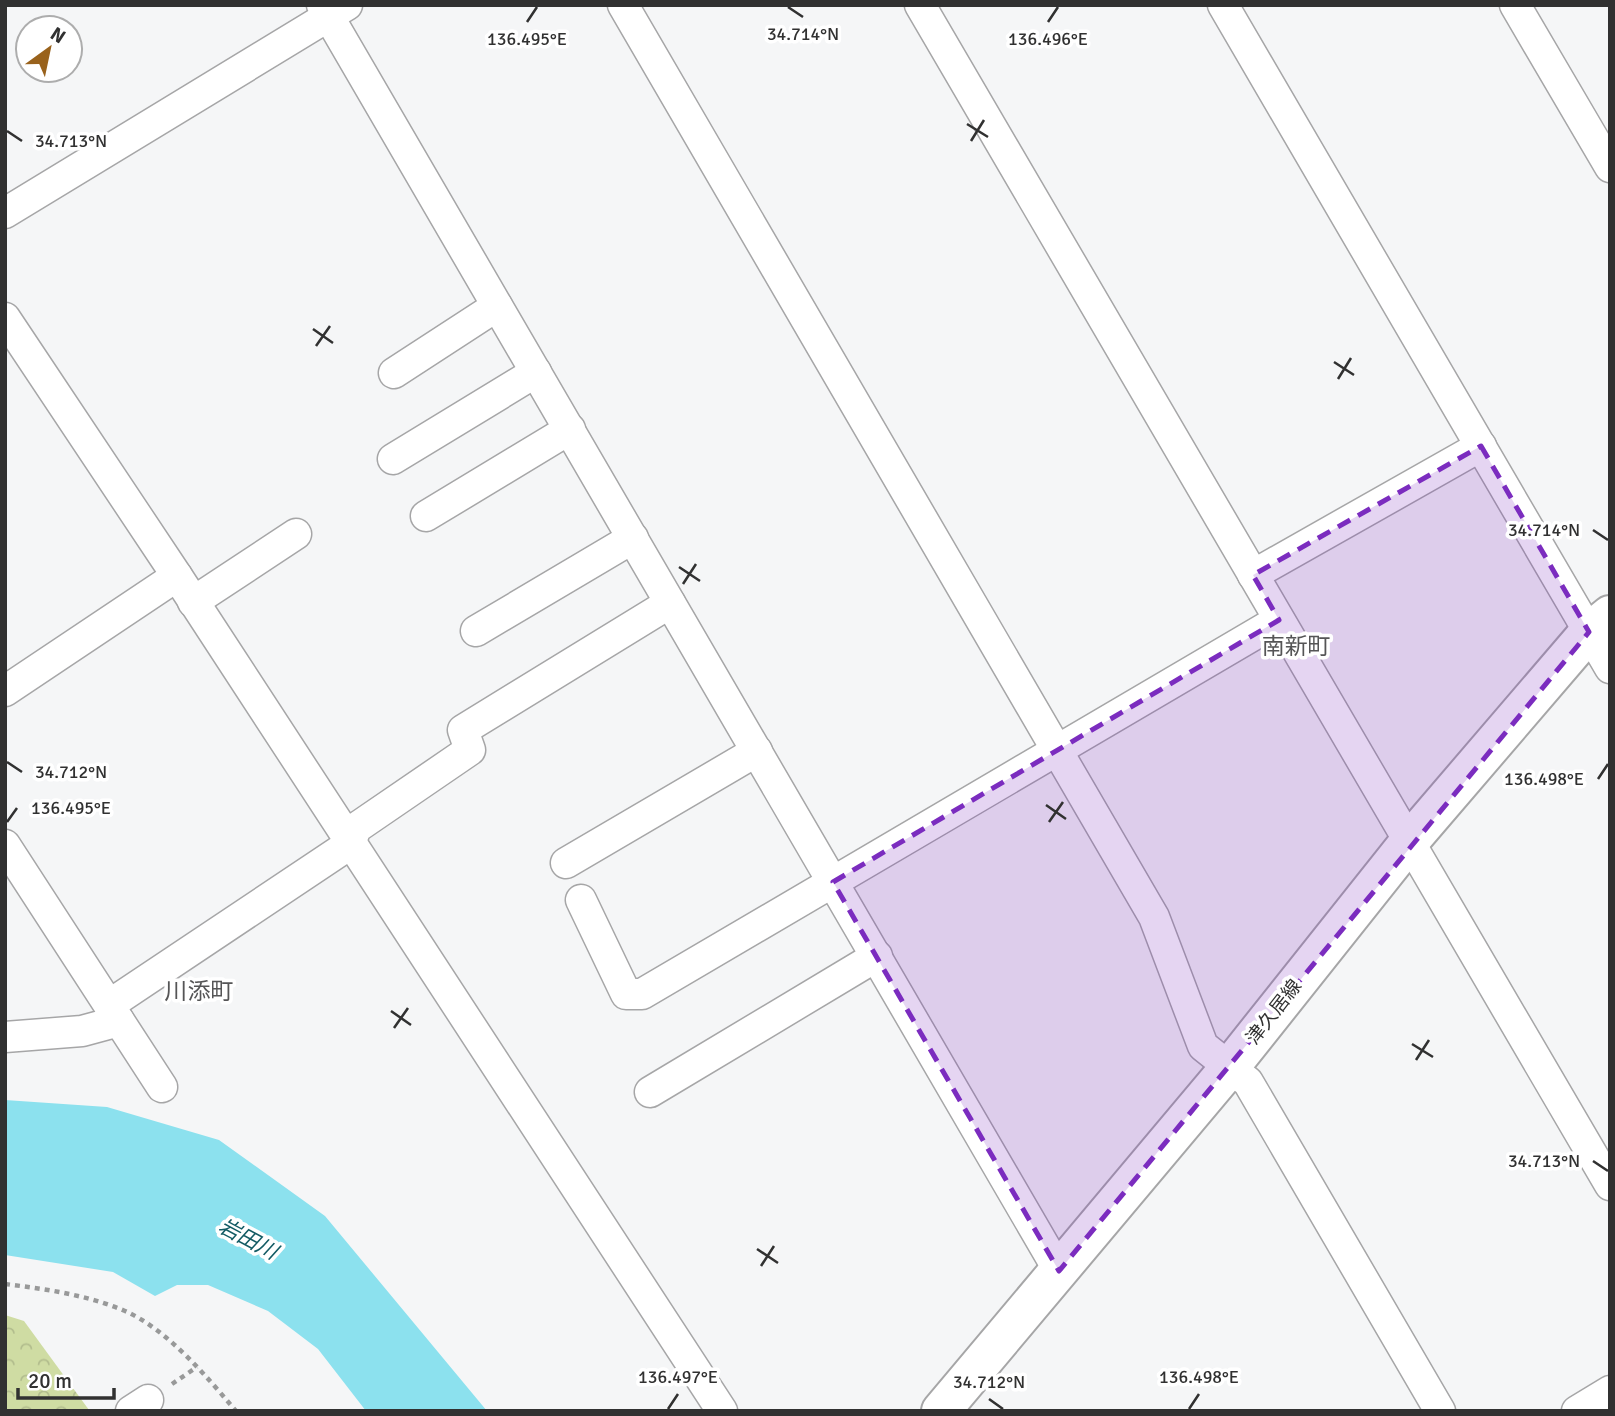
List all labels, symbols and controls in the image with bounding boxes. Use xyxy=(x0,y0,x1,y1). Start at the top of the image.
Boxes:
north arrow xyxy=(14,14,84,84)
text: N xyxy=(46,22,70,49)
text: 34.714°N xyxy=(767,23,839,45)
text: 136.495°E xyxy=(487,28,567,50)
text: 136.496°E xyxy=(1008,28,1088,50)
text: 34.713°N xyxy=(35,130,107,152)
text: 34.714°N xyxy=(1508,519,1580,541)
district label: 南新町 xyxy=(1262,632,1331,661)
text: 34.712°N xyxy=(35,761,107,783)
text: 136.498°E xyxy=(1504,768,1584,790)
text: 136.495°E xyxy=(31,797,111,819)
street label: 津久居線 xyxy=(1241,975,1307,1049)
district label: 川添町 xyxy=(165,977,234,1006)
text: 34.713°N xyxy=(1508,1150,1580,1172)
water label: 岩田川 xyxy=(214,1213,284,1266)
scale bar xyxy=(18,1356,114,1400)
text: 136.497°E xyxy=(638,1366,718,1388)
text: 136.498°E xyxy=(1159,1366,1239,1388)
text: 20 m xyxy=(28,1368,72,1394)
text: 34.712°N xyxy=(953,1371,1025,1393)

